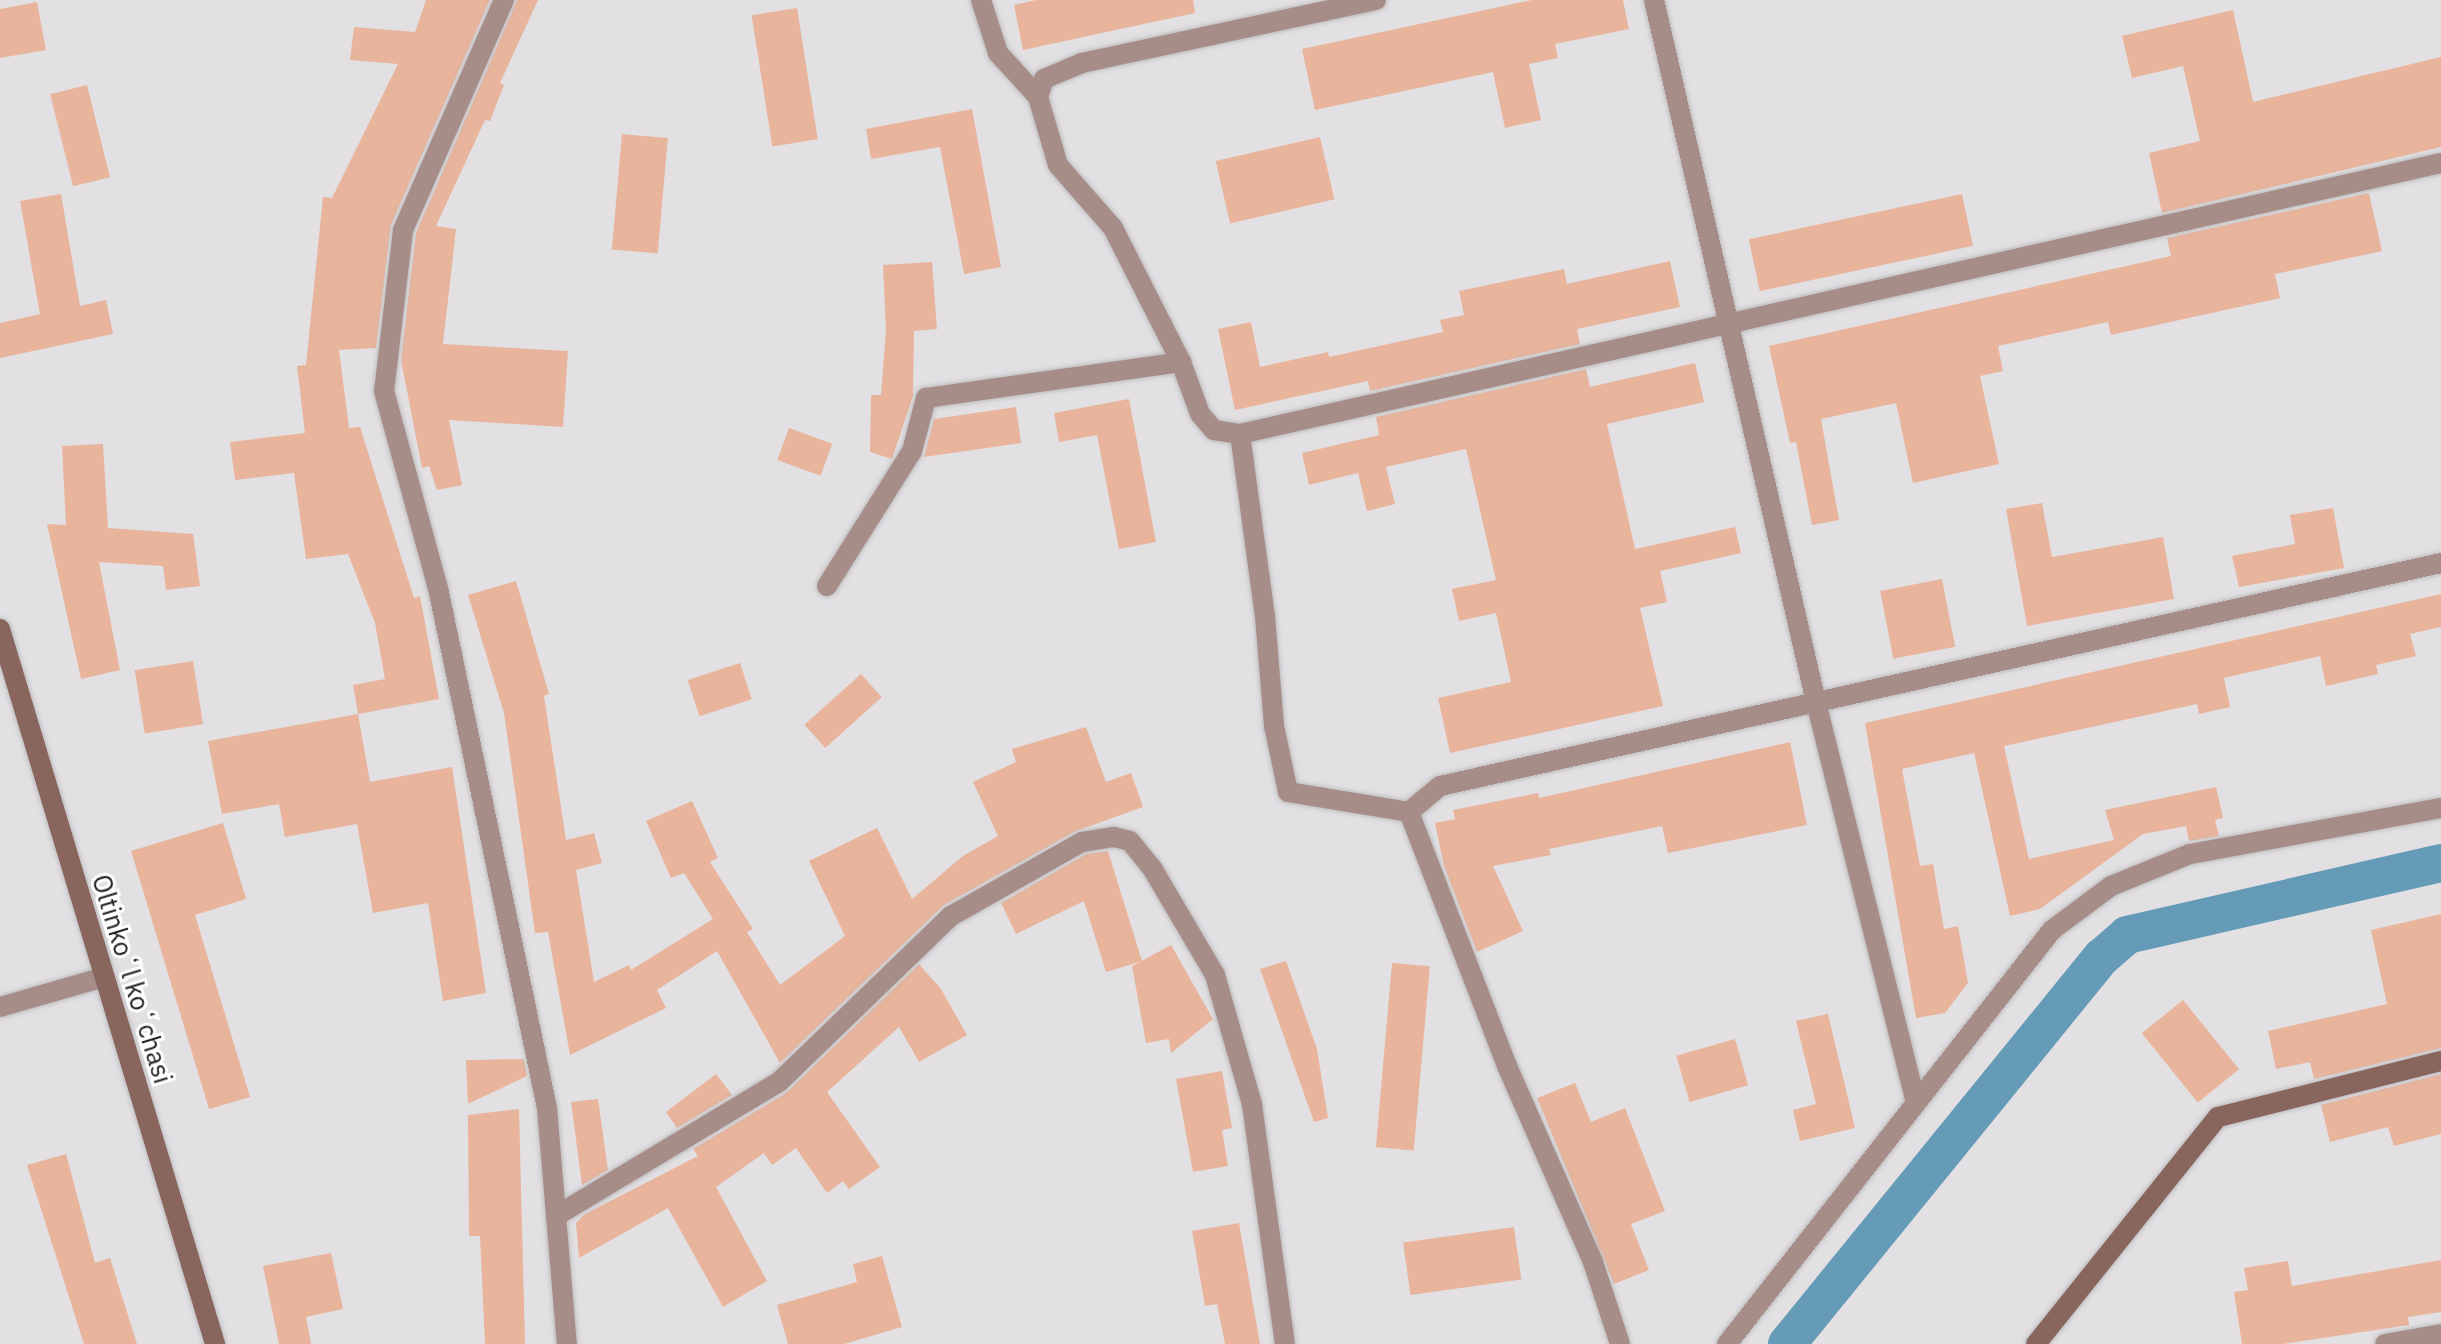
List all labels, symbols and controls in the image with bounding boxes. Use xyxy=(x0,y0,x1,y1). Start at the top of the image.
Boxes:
street label: Oltinkoʻl koʻchasi xyxy=(85,871,179,1087)

